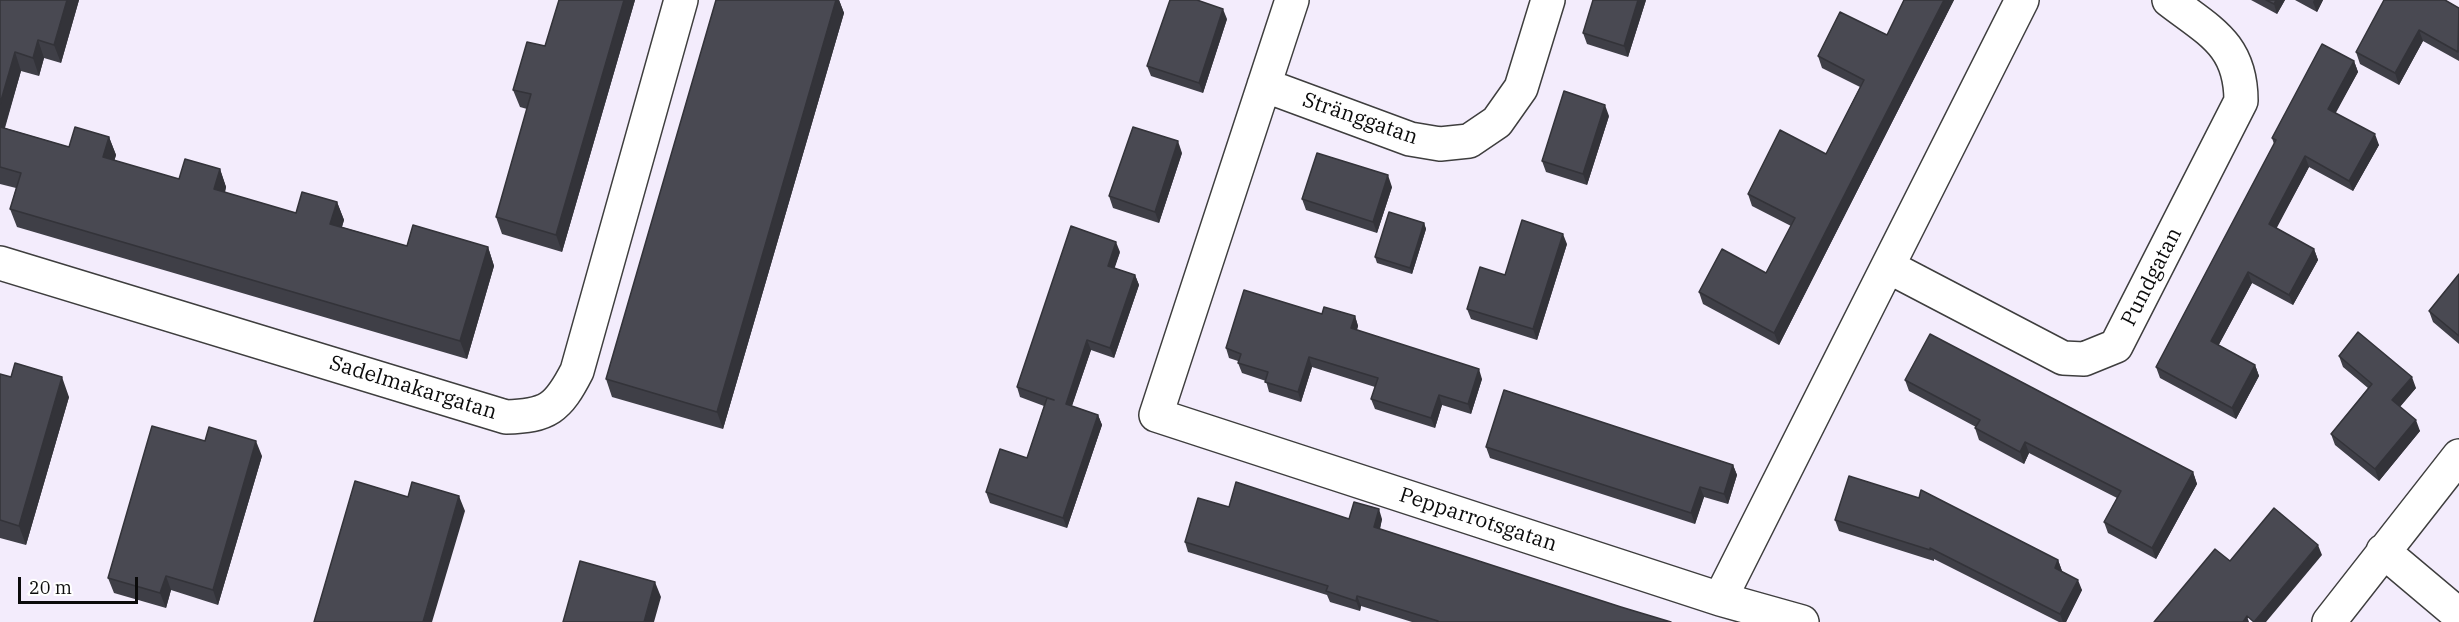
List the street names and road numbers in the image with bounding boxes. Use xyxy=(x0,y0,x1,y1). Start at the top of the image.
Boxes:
street label: Stränggatan xyxy=(1299,88,1421,150)
street label: Pundgatan xyxy=(2116,224,2188,330)
street label: Sadelmakargatan xyxy=(326,351,500,425)
street label: Pepparrotsgatan xyxy=(1396,483,1560,557)

